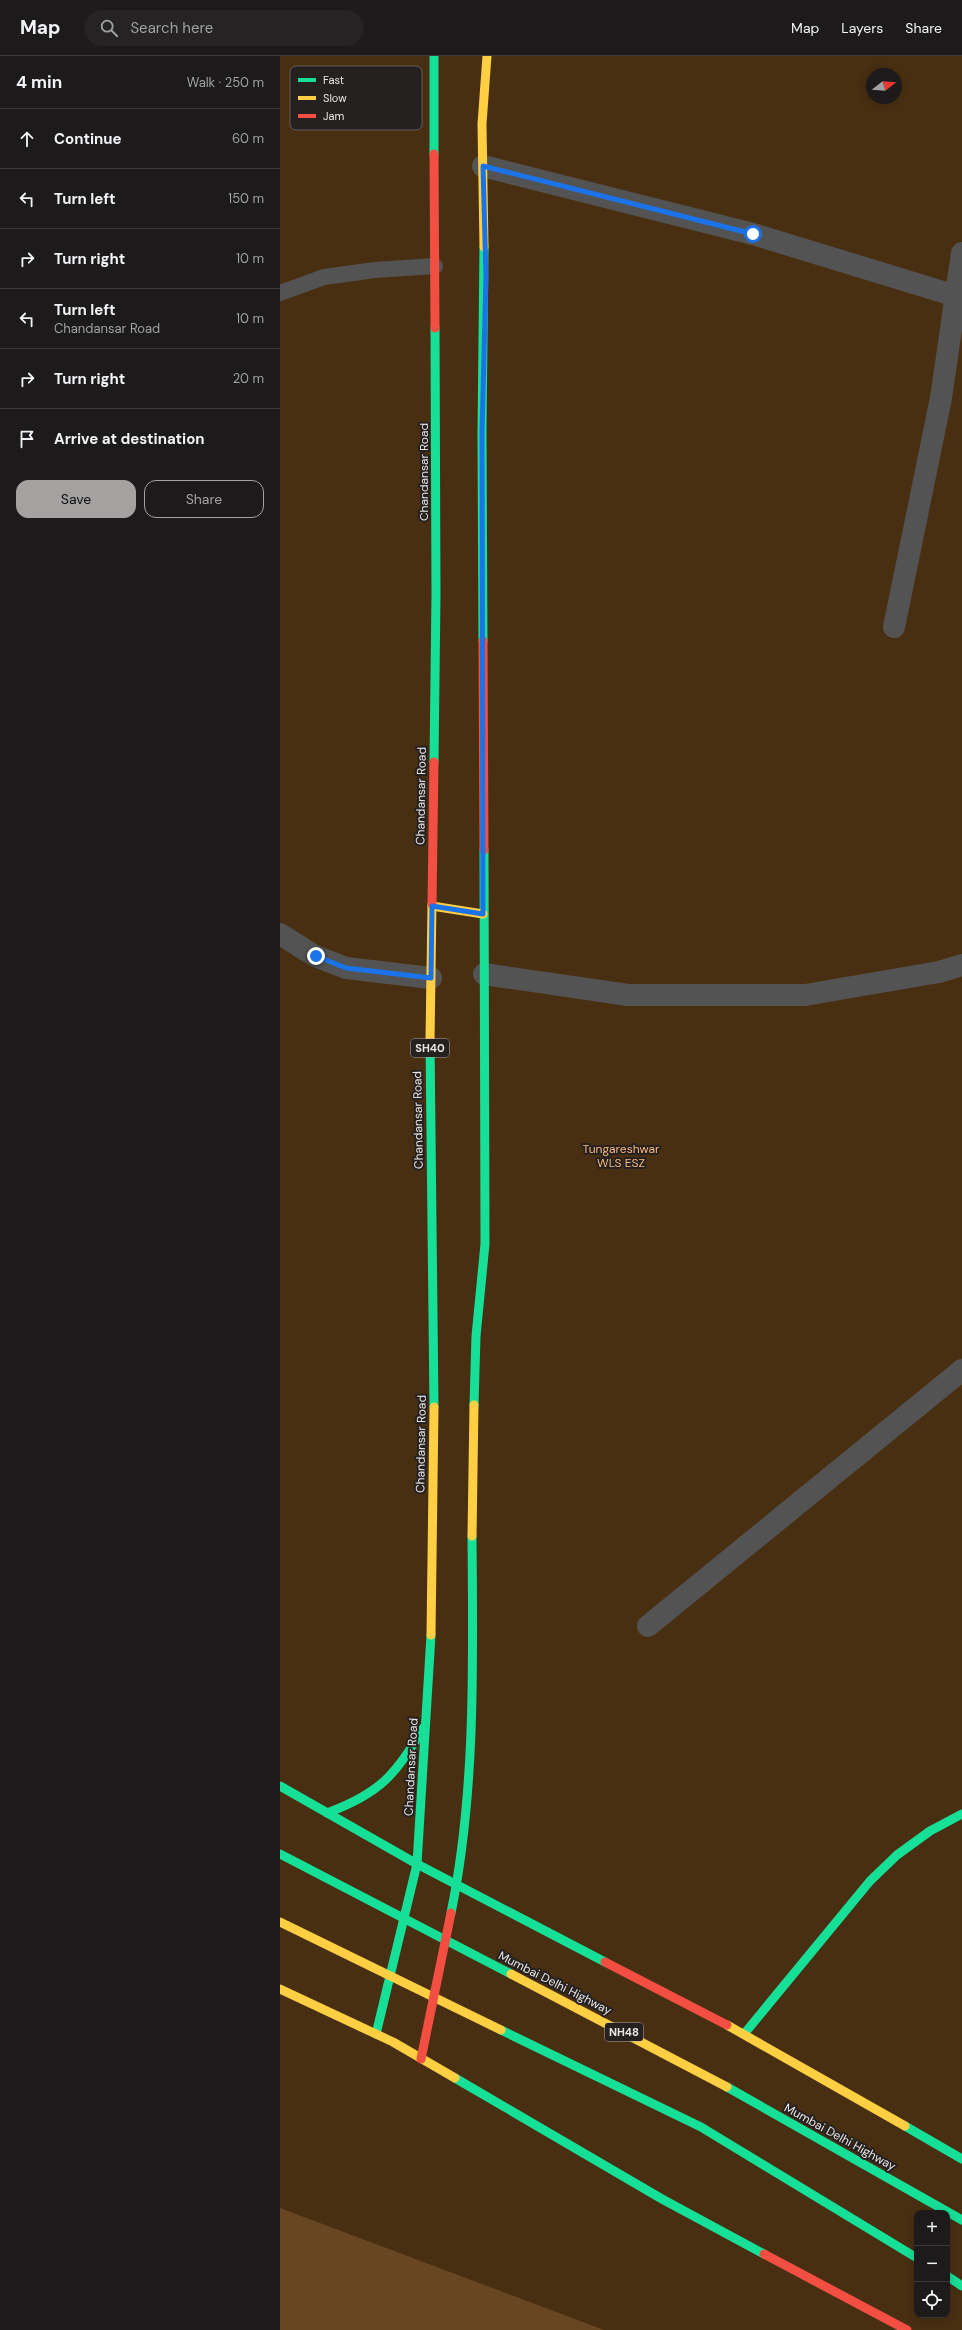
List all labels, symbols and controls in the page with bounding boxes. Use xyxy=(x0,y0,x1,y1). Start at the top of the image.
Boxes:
search box xyxy=(84,10,364,46)
text: Map xyxy=(20,15,60,40)
icon: search xyxy=(98,17,120,39)
text: Search here xyxy=(130,18,213,38)
text: Map xyxy=(791,19,819,37)
text: Layers xyxy=(841,19,883,37)
text: Share xyxy=(905,19,942,37)
legend xyxy=(290,66,422,130)
north arrow xyxy=(866,68,902,104)
text: 4 min xyxy=(16,71,62,93)
text: Fast xyxy=(323,73,344,87)
text: Walk · 250 m xyxy=(187,74,264,91)
text: Slow xyxy=(323,91,347,105)
text: Jam xyxy=(323,109,344,123)
icon: ahead xyxy=(16,128,38,150)
text: Continue xyxy=(54,129,122,149)
text: 60 m xyxy=(232,130,264,147)
icon: left xyxy=(16,188,38,210)
text: Turn left xyxy=(54,189,115,209)
text: 150 m xyxy=(228,190,264,207)
route start xyxy=(744,225,762,243)
icon: right xyxy=(16,248,38,270)
text: Turn right xyxy=(54,249,125,269)
text: 10 m xyxy=(236,250,264,267)
text: Turn left xyxy=(54,300,115,320)
icon: left xyxy=(16,308,38,330)
text: 10 m xyxy=(236,310,264,327)
text: Chandansar Road xyxy=(54,320,160,337)
icon: right xyxy=(16,368,38,390)
text: Turn right xyxy=(54,369,125,389)
text: 20 m xyxy=(233,370,264,387)
street label: Chandansar Road xyxy=(416,423,432,521)
icon: arrive xyxy=(16,428,38,450)
text: Arrive at destination xyxy=(54,429,205,449)
button: Save xyxy=(16,480,136,518)
button: Share xyxy=(144,480,264,518)
street label: Chandansar Road xyxy=(412,747,430,845)
route end xyxy=(307,947,325,965)
road number: SH40 xyxy=(411,1039,449,1057)
street label: Chandansar Road xyxy=(409,1071,427,1169)
park label: Tungareshwar WLS ESZ xyxy=(583,1141,660,1171)
street label: Chandansar Road xyxy=(412,1395,430,1493)
street label: Chandansar Road xyxy=(400,1718,422,1816)
street label: Mumbai Delhi Highway xyxy=(496,1947,615,2019)
road number: NH48 xyxy=(605,2023,643,2041)
street label: Mumbai Delhi Highway xyxy=(781,2100,899,2174)
map controls xyxy=(914,2210,950,2318)
button: + xyxy=(914,2210,950,2246)
button: − xyxy=(914,2246,950,2282)
button: locate xyxy=(914,2282,950,2318)

